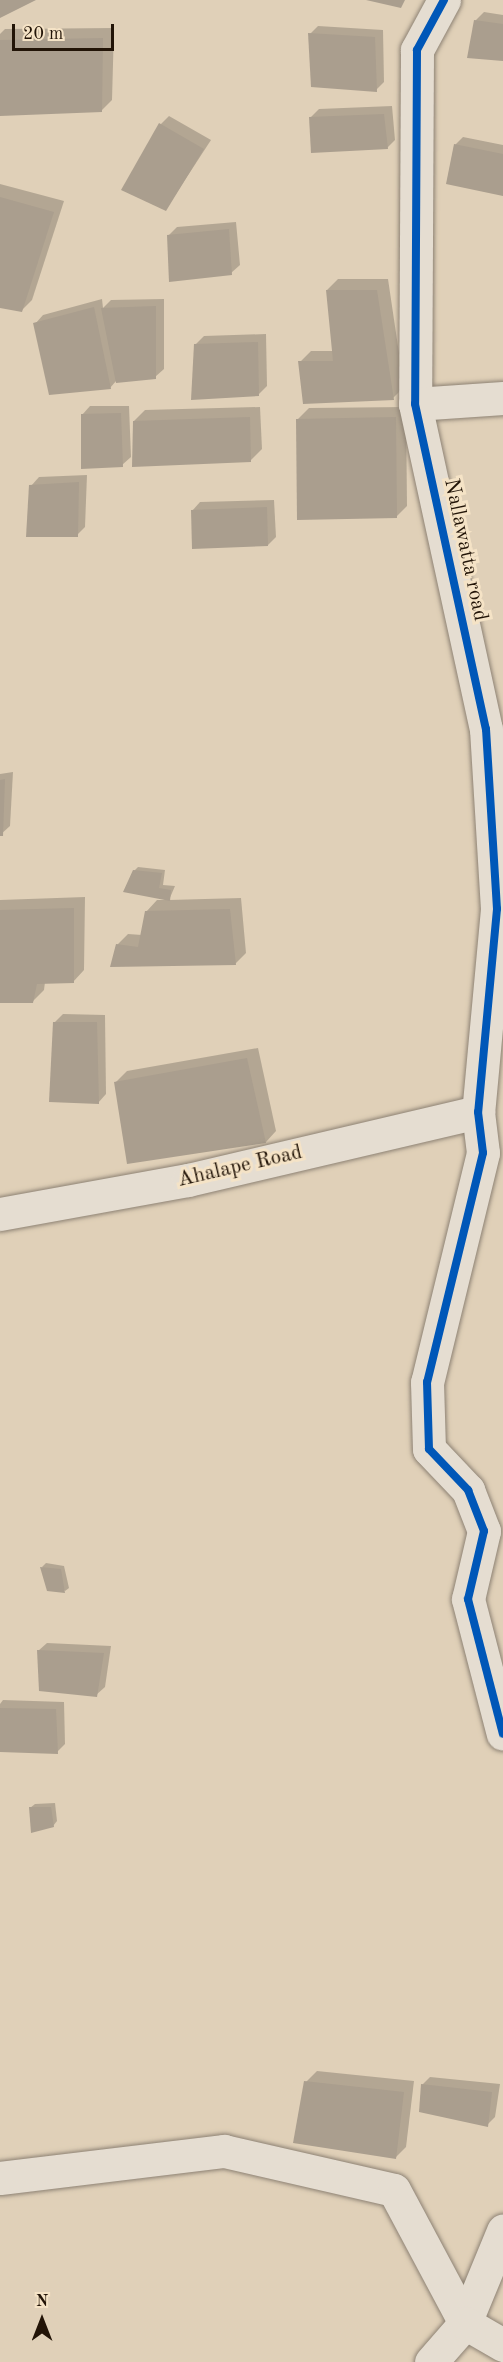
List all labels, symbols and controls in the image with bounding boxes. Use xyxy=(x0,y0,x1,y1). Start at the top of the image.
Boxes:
scale bar xyxy=(15,12,117,50)
text: 20 m xyxy=(23,25,63,43)
street label: Nallawatta road xyxy=(438,476,492,624)
street label: Ahalape Road xyxy=(175,1140,305,1194)
north arrow xyxy=(12,2290,72,2350)
text: N xyxy=(36,2294,48,2310)

